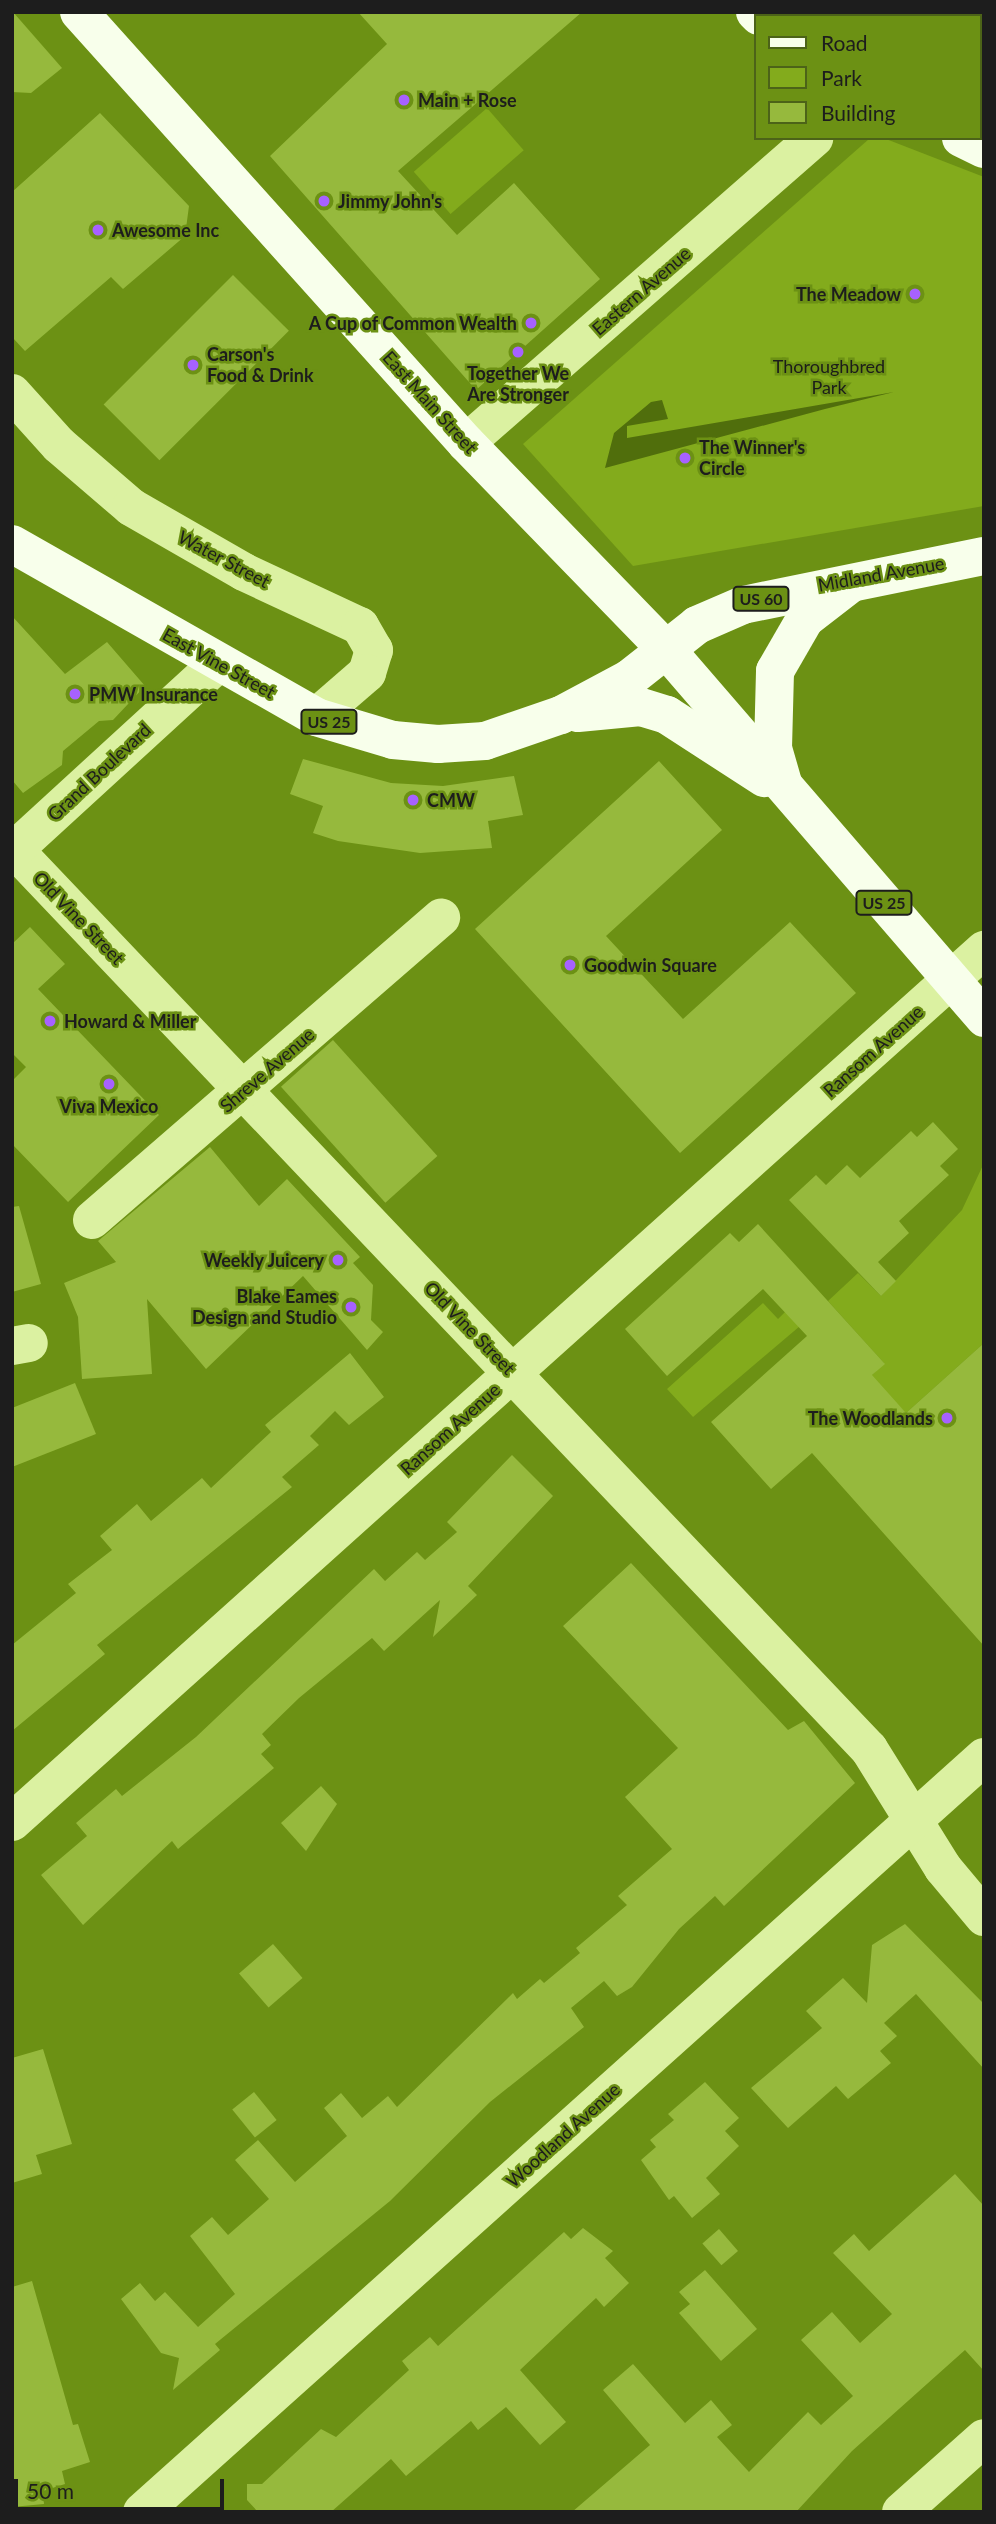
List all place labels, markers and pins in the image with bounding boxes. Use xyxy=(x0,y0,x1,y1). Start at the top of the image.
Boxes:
place label: Main + Rose xyxy=(418,89,517,111)
marker: Main + Rose xyxy=(396,92,412,108)
place label: Jimmy John's xyxy=(338,190,443,212)
marker: Jimmy John's xyxy=(316,193,332,209)
place label: Awesome Inc xyxy=(112,219,219,241)
marker: Awesome Inc xyxy=(90,222,106,238)
place label: The Meadow xyxy=(796,283,901,305)
marker: The Meadow xyxy=(907,286,923,302)
place label: A Cup of Common Wealth xyxy=(308,312,517,334)
marker: A Cup of Common Wealth xyxy=(523,315,539,331)
place label: Carson's Food & Drink xyxy=(207,344,314,386)
marker: Together We Are Stronger xyxy=(510,344,526,360)
marker: Carson's Food & Drink xyxy=(185,357,201,373)
place label: Together We Are Stronger xyxy=(467,363,569,406)
place label: The Winner's Circle xyxy=(699,437,805,480)
marker: The Winner's Circle xyxy=(677,450,693,466)
place label: PMW Insurance xyxy=(89,683,218,705)
marker: PMW Insurance xyxy=(67,686,83,702)
place label: CMW xyxy=(427,789,475,811)
marker: CMW xyxy=(405,792,421,808)
place label: Goodwin Square xyxy=(584,954,717,976)
marker: Goodwin Square xyxy=(562,957,578,973)
place label: Howard & Miller xyxy=(64,1010,196,1032)
marker: Howard & Miller xyxy=(42,1013,58,1029)
marker: Viva Mexico xyxy=(101,1076,117,1092)
place label: Viva Mexico xyxy=(60,1095,158,1117)
place label: Weekly Juicery xyxy=(202,1249,324,1271)
marker: Weekly Juicery xyxy=(330,1252,346,1268)
place label: Blake Eames Design and Studio xyxy=(192,1286,337,1328)
marker: Blake Eames Design and Studio xyxy=(343,1299,359,1315)
place label: The Woodlands xyxy=(808,1407,933,1429)
marker: The Woodlands xyxy=(939,1410,955,1426)

